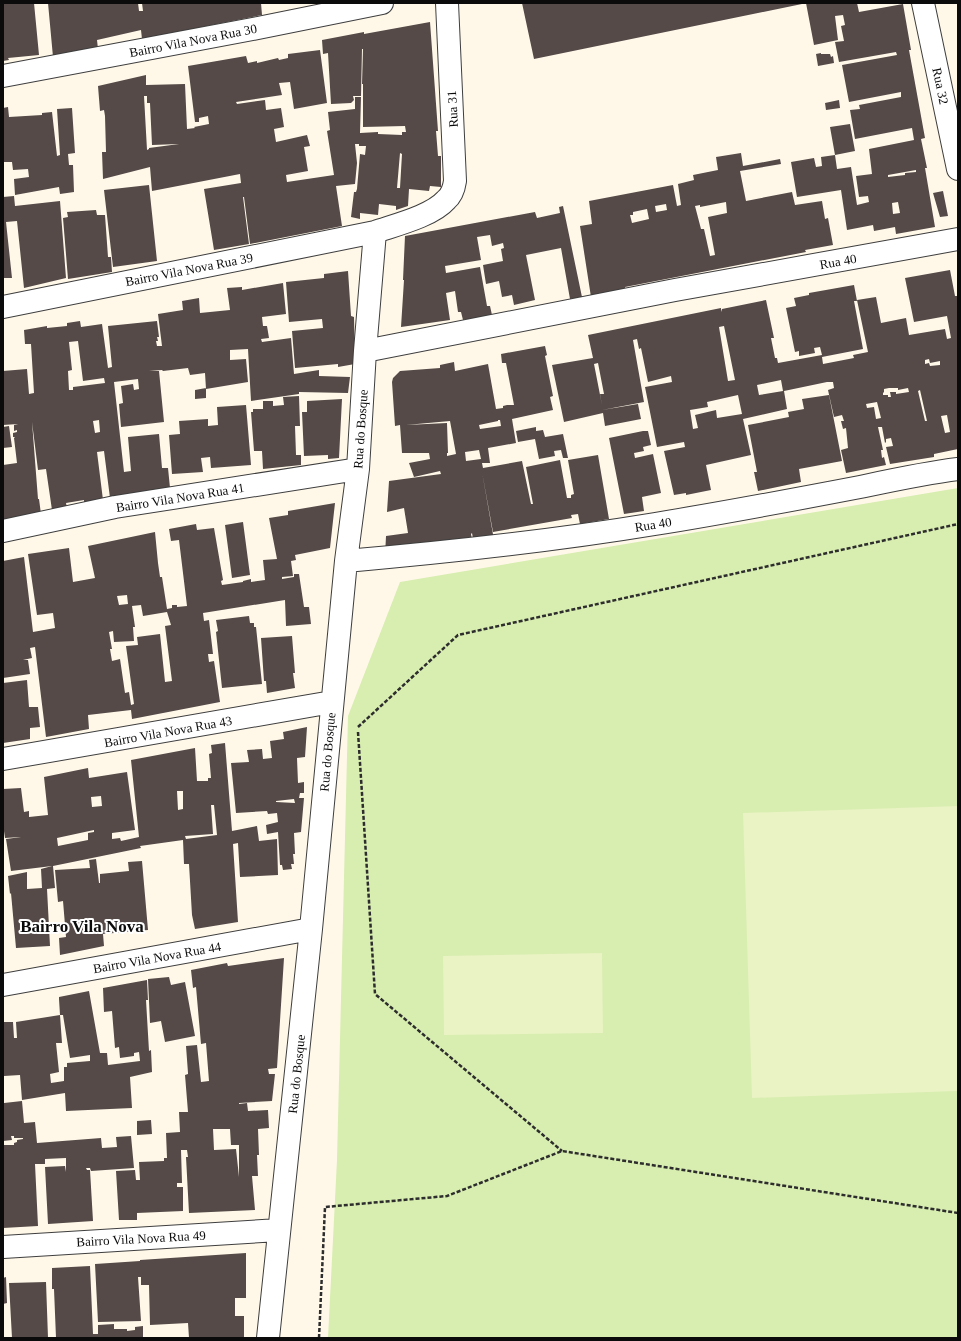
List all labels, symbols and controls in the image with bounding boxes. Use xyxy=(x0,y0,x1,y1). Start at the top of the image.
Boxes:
street label: Bairro Vila Nova Rua 30 xyxy=(128,21,258,60)
street label: Rua 32 xyxy=(929,66,952,106)
street label: Rua 31 xyxy=(444,90,461,128)
street label: Bairro Vila Nova Rua 39 xyxy=(124,250,254,289)
street label: Rua 40 xyxy=(818,251,858,272)
street label: Rua do Bosque xyxy=(350,389,371,469)
street label: Bairro Vila Nova Rua 41 xyxy=(115,480,245,515)
street label: Rua 40 xyxy=(634,514,673,535)
street label: Rua do Bosque xyxy=(317,712,338,792)
street label: Bairro Vila Nova Rua 43 xyxy=(103,713,233,750)
district label: Bairro Vila Nova xyxy=(20,917,144,936)
street label: Bairro Vila Nova Rua 44 xyxy=(92,939,223,976)
street label: Rua do Bosque xyxy=(285,1034,308,1114)
street label: Bairro Vila Nova Rua 49 xyxy=(76,1228,206,1249)

